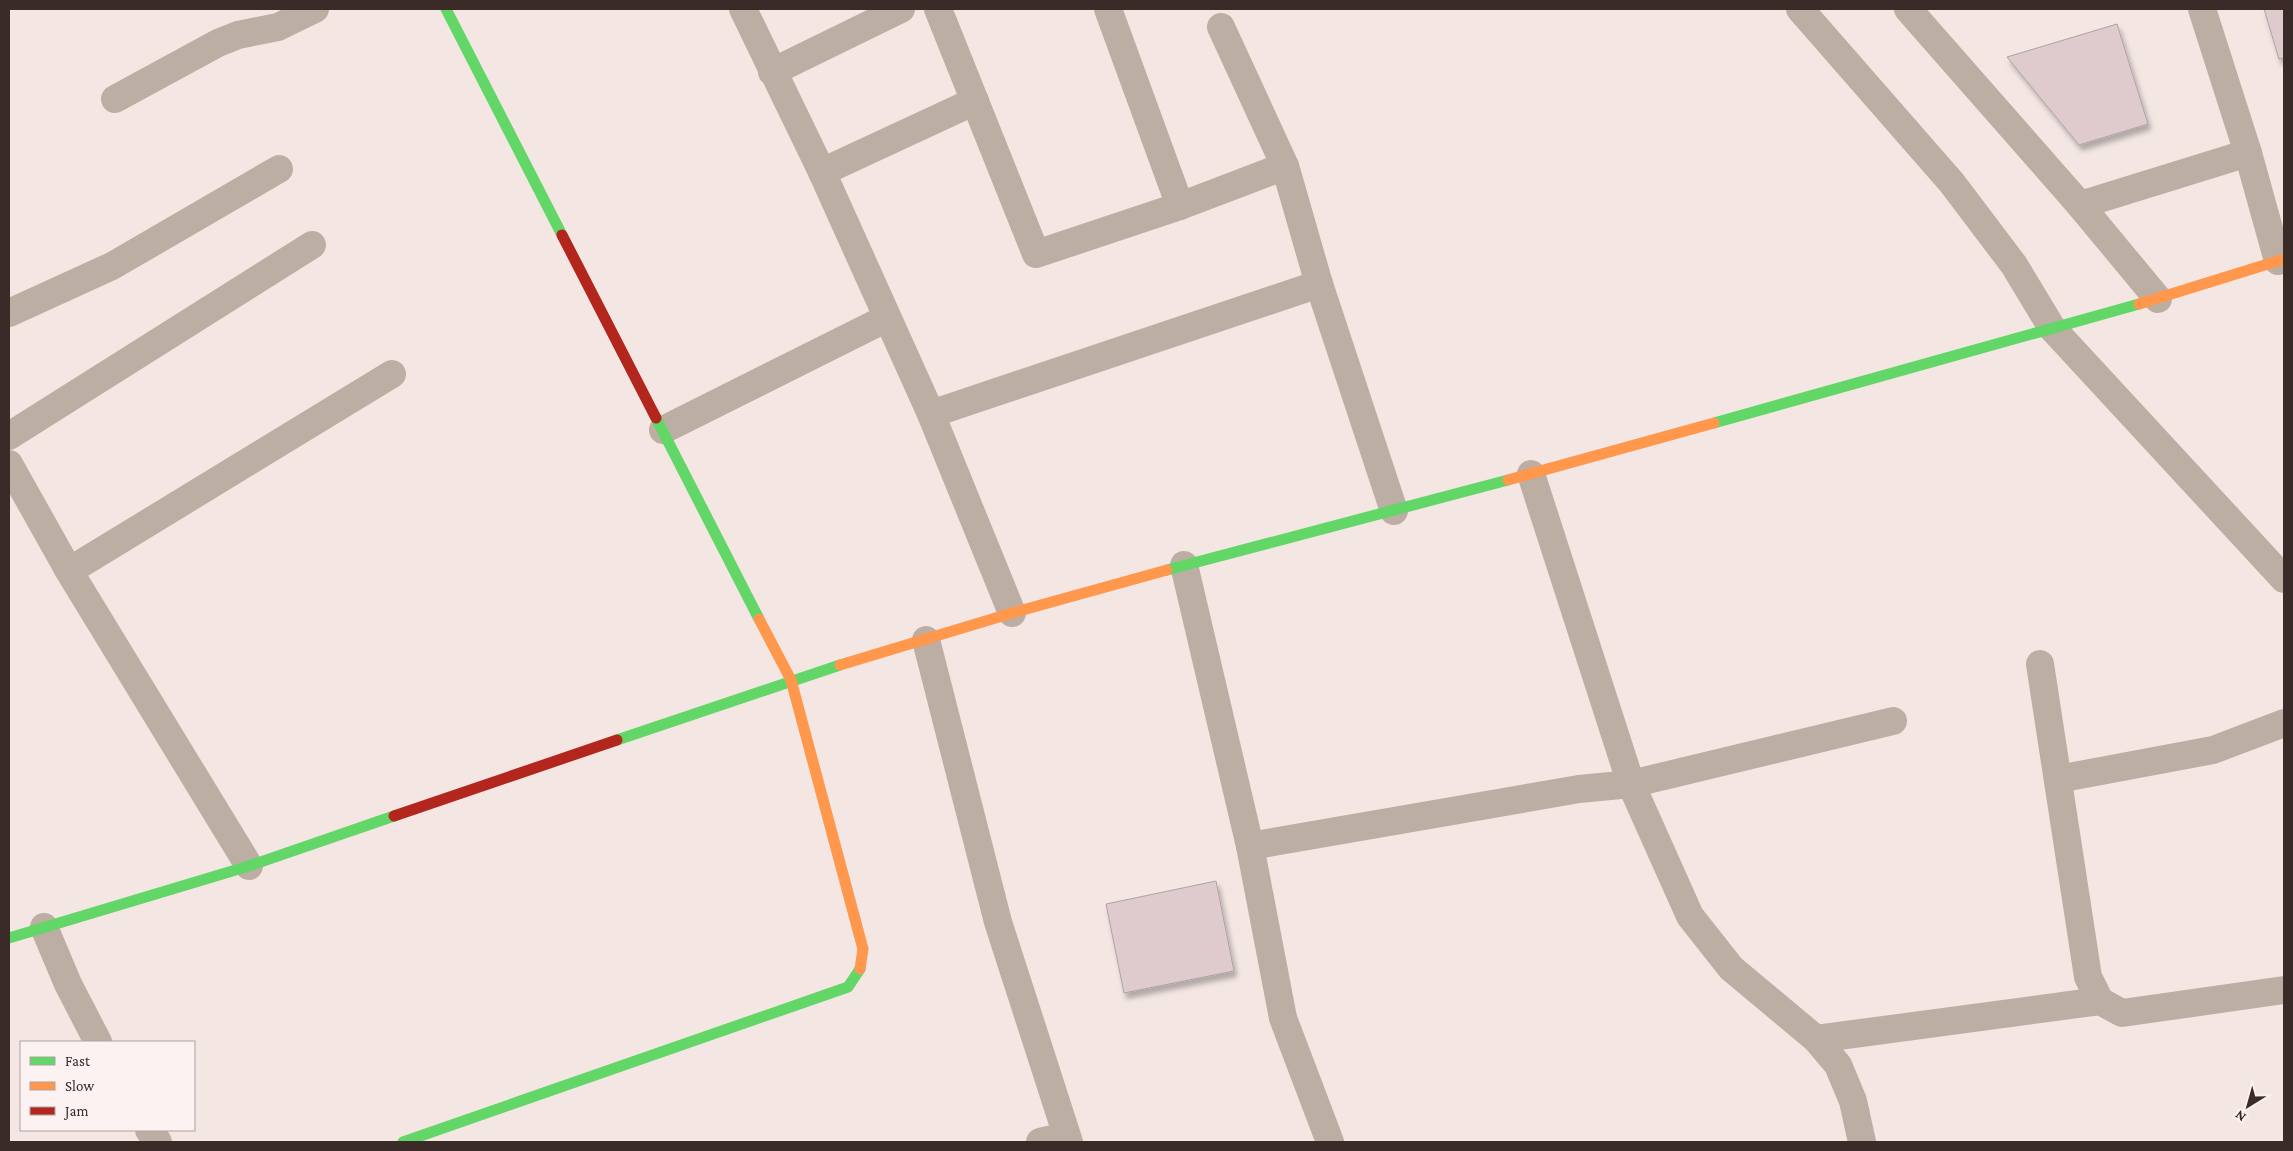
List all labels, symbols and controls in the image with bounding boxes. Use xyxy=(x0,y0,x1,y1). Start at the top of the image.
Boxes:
legend xyxy=(20,1041,195,1131)
text: Fast xyxy=(65,1053,91,1069)
text: Slow xyxy=(65,1078,95,1094)
north arrow xyxy=(2223,1081,2273,1131)
text: Jam xyxy=(63,1103,88,1120)
text: N xyxy=(2231,1107,2249,1126)

